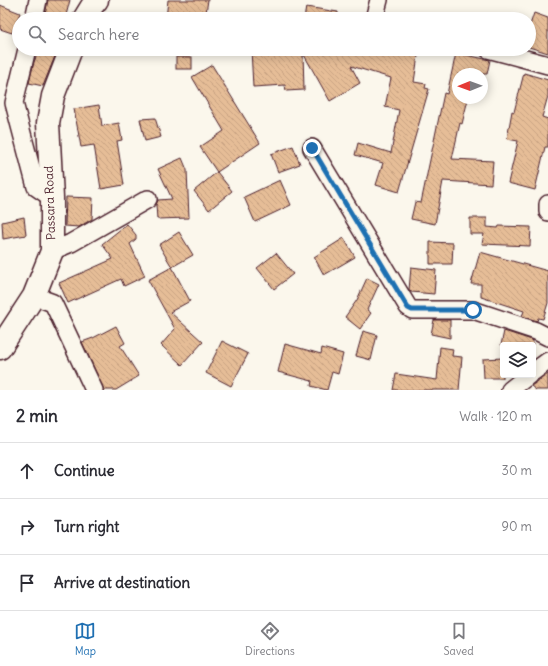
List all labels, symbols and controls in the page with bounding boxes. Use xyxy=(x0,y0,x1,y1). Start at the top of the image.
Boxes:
search box xyxy=(12,12,536,56)
icon: search xyxy=(26,23,48,45)
text: Search here xyxy=(58,25,139,44)
north arrow xyxy=(452,68,488,104)
route end xyxy=(303,139,321,157)
street label: Passara Road xyxy=(41,166,58,240)
route start xyxy=(464,301,482,319)
map controls xyxy=(500,342,536,378)
button: layers xyxy=(500,342,536,378)
text: 2 min xyxy=(16,405,58,427)
text: Walk · 120 m xyxy=(459,408,532,425)
icon: ahead xyxy=(16,460,38,482)
text: Continue xyxy=(54,461,115,480)
text: 30 m xyxy=(502,462,532,479)
icon: right xyxy=(16,516,38,538)
text: Turn right xyxy=(54,517,119,536)
text: 90 m xyxy=(501,518,532,535)
icon: arrive xyxy=(16,572,38,594)
text: Arrive at destination xyxy=(54,573,190,592)
tab: Map xyxy=(74,620,96,658)
tab: Directions xyxy=(245,620,295,658)
tab: Saved xyxy=(443,620,474,658)

